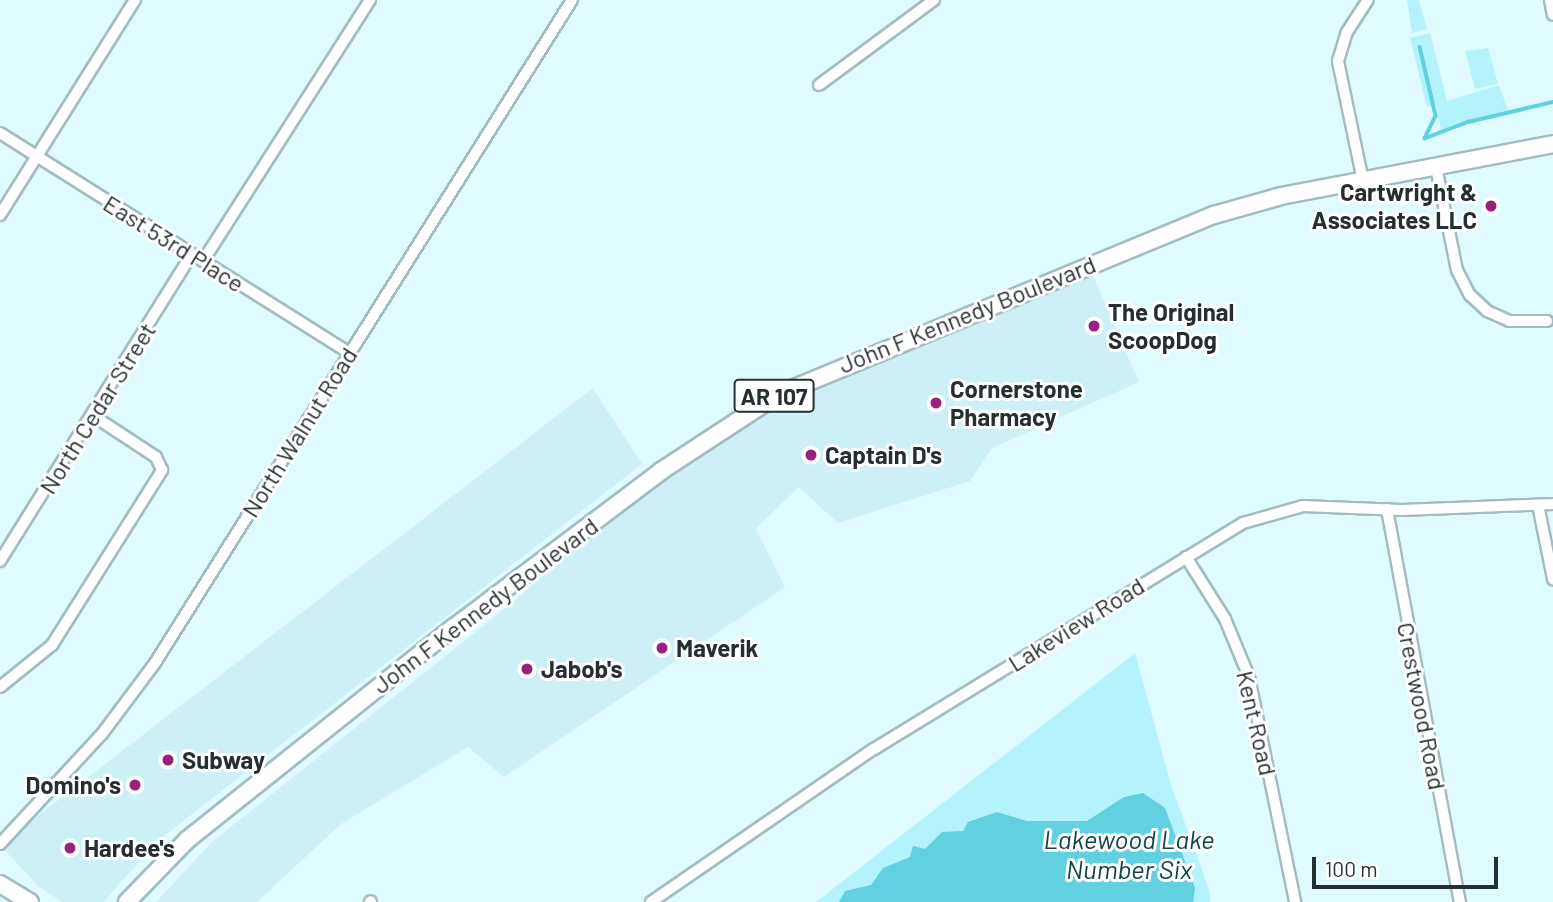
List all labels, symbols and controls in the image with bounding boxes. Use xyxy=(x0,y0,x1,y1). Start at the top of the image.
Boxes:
place label: Cartwright & Associates LLC xyxy=(1312,178,1477,234)
street label: East 53rd Place xyxy=(98,188,250,298)
marker: Cartwright & Associates LLC xyxy=(1483,198,1499,214)
street label: John F Kennedy Boulevard xyxy=(834,249,1100,379)
place label: The Original ScoopDog xyxy=(1108,298,1234,354)
street label: North Cedar Street xyxy=(33,317,161,499)
marker: The Original ScoopDog xyxy=(1086,318,1102,334)
street label: North Walnut Road xyxy=(235,342,363,522)
place label: Cornerstone Pharmacy xyxy=(950,375,1083,431)
road number: AR 107 xyxy=(732,376,816,416)
marker: Cornerstone Pharmacy xyxy=(928,395,944,411)
place label: Captain D's xyxy=(825,441,942,469)
marker: Captain D's xyxy=(803,447,819,463)
street label: John F Kennedy Boulevard xyxy=(367,511,603,699)
street label: Lakeview Road xyxy=(1003,571,1149,677)
street label: Crestwood Road xyxy=(1392,620,1452,792)
place label: Maverik xyxy=(676,634,758,662)
marker: Maverik xyxy=(654,640,670,656)
place label: Jabob's xyxy=(541,655,623,683)
marker: Jabob's xyxy=(519,661,535,677)
street label: Kent Road xyxy=(1231,668,1283,778)
place label: Subway xyxy=(182,746,265,774)
marker: Subway xyxy=(160,752,176,768)
place label: Domino's xyxy=(25,771,121,799)
marker: Domino's xyxy=(127,777,143,793)
water label: Lakewood Lake Number Six xyxy=(1043,823,1215,884)
place label: Hardee's xyxy=(84,834,175,862)
marker: Hardee's xyxy=(62,840,78,856)
scale bar xyxy=(1315,842,1500,886)
text: 100 m xyxy=(1325,856,1378,881)

